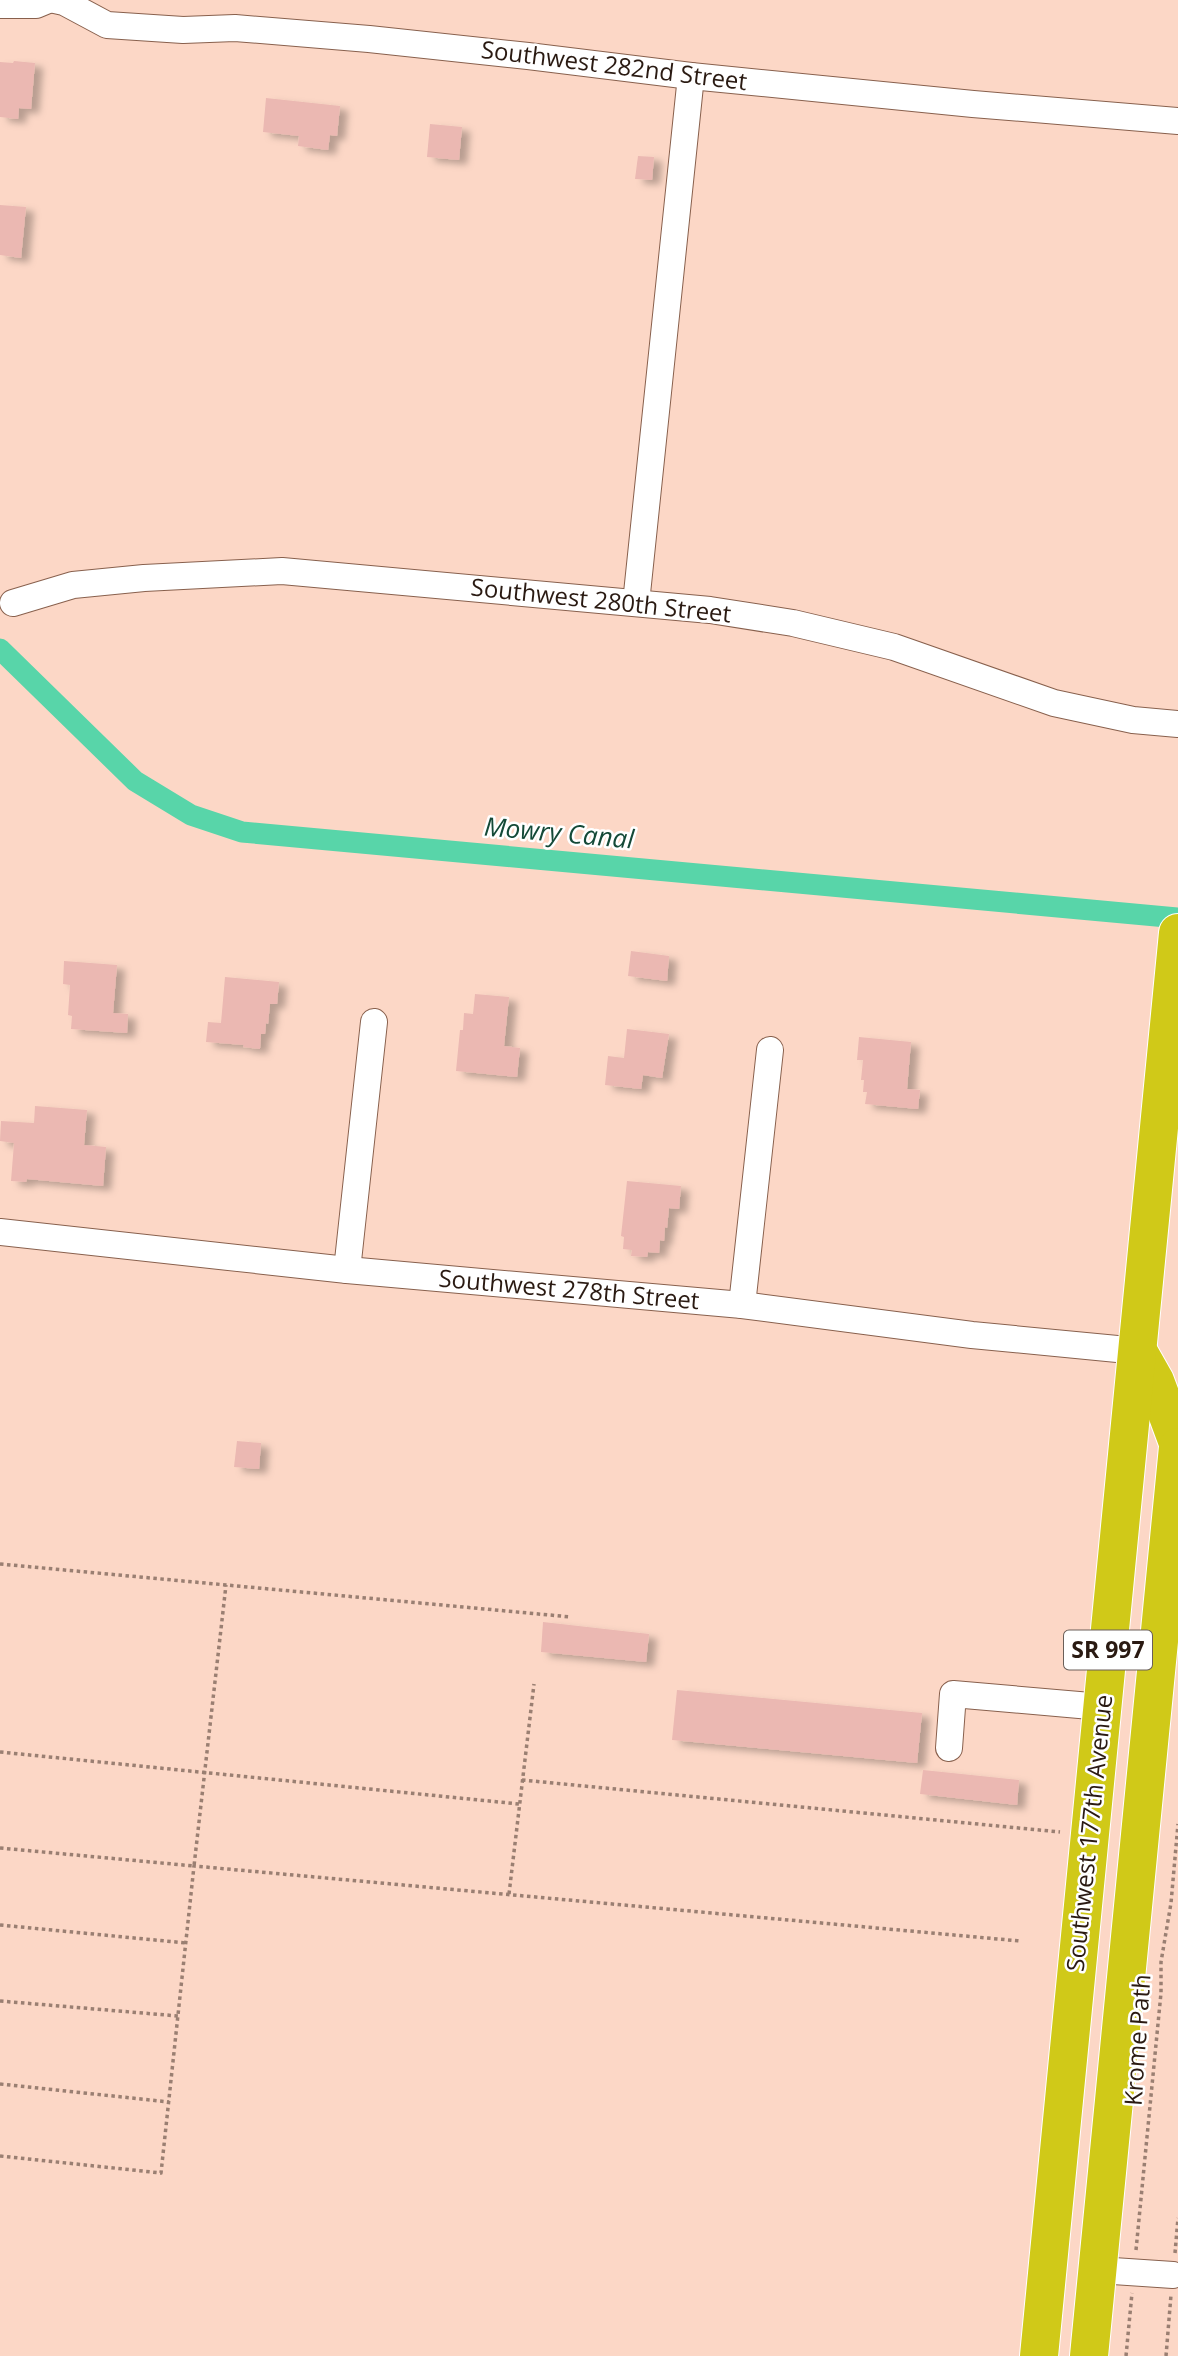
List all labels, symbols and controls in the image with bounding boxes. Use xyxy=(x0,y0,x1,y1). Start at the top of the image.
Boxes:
street label: Southwest 282nd Street xyxy=(479,32,749,97)
street label: Southwest 280th Street xyxy=(469,569,733,630)
water label: Mowry Canal xyxy=(483,808,637,857)
street label: Southwest 278th Street xyxy=(437,1261,701,1316)
road number: SR 997 xyxy=(1064,1630,1152,1670)
street label: Southwest 177th Avenue xyxy=(1058,1693,1119,1973)
street label: Krome Path xyxy=(1115,1973,1158,2107)

